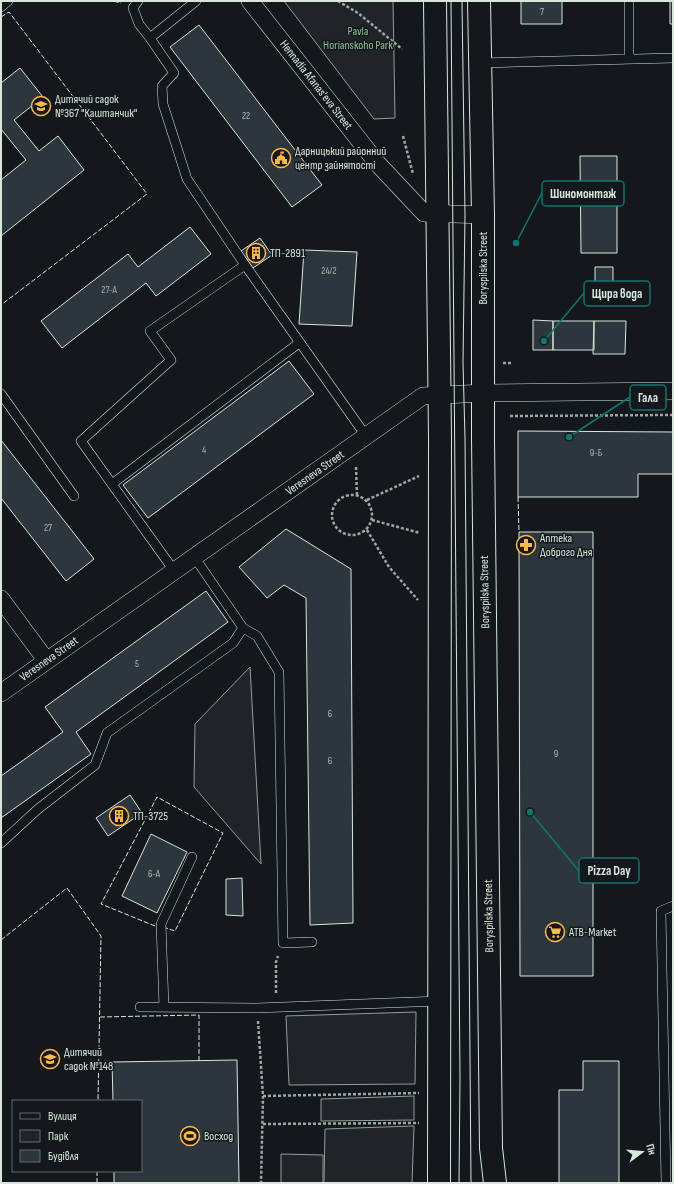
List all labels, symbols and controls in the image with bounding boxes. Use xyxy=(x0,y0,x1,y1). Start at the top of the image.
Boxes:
house number: 7 xyxy=(540,6,544,18)
park label: Pavla Horianskoho Park xyxy=(323,24,393,53)
street label: Hennadia Afanas'eva Street xyxy=(276,37,356,133)
place label: Дитячий садок №367 "Каштанчик" xyxy=(55,92,137,121)
school or university icon: Дитячий садок №367 "Каштанчик" xyxy=(30,95,52,117)
house number: 22 xyxy=(242,110,250,122)
place label: Дарницький районний центр зайнятості xyxy=(295,144,386,173)
public building icon: Дарницький районний центр зайнятості xyxy=(270,147,292,169)
callout: Шиномонтаж xyxy=(542,181,624,206)
text: Шиномонтаж xyxy=(550,186,616,202)
street label: Boryspilska Street xyxy=(476,231,491,304)
building icon: ТП-2891 xyxy=(245,242,267,264)
place label: ТП-2891 xyxy=(270,246,306,261)
house number: 24/2 xyxy=(321,265,337,277)
callout: Щира вода xyxy=(584,281,650,306)
house number: 27-А xyxy=(101,284,117,296)
text: Щира вода xyxy=(592,286,642,302)
callout: Гала xyxy=(630,385,666,410)
text: Гала xyxy=(638,390,658,406)
house number: 4 xyxy=(202,444,206,456)
street label: Veresneva Street xyxy=(283,447,348,499)
house number: 9-Б xyxy=(590,447,603,459)
house number: 27 xyxy=(44,522,52,534)
place label: Аптека Доброго Дня xyxy=(539,531,593,560)
pharmacy icon: Аптека Доброго Дня xyxy=(515,534,537,556)
street label: Boryspilska Street xyxy=(477,555,493,629)
street label: Veresneva Street xyxy=(17,633,82,685)
house number: 5 xyxy=(135,658,139,670)
house number: 6 xyxy=(328,708,332,720)
house number: 9 xyxy=(554,748,558,760)
house number: 6 xyxy=(328,755,332,767)
building icon: ТП-3725 xyxy=(108,805,130,827)
place label: ТП-3725 xyxy=(133,809,168,824)
callout: Pizza Day xyxy=(579,858,639,883)
text: Pizza Day xyxy=(587,863,631,879)
house number: 6-А xyxy=(148,868,161,880)
street label: Boryspilska Street xyxy=(481,879,497,953)
supermarket icon: ATB-Market xyxy=(544,921,566,943)
place label: ATB-Market xyxy=(568,925,617,940)
place label: Дитячий садок №148 xyxy=(64,1045,113,1074)
school or university icon: Дитячий садок №148 xyxy=(39,1048,61,1070)
legend xyxy=(12,1100,142,1172)
text: Вулиця xyxy=(48,1109,77,1124)
sports icon: Восход xyxy=(179,1125,201,1147)
text: Парк xyxy=(48,1129,69,1144)
place label: Восход xyxy=(204,1129,233,1144)
north arrow xyxy=(622,1132,662,1172)
text: Пн xyxy=(643,1142,659,1156)
text: Будівля xyxy=(48,1149,79,1164)

